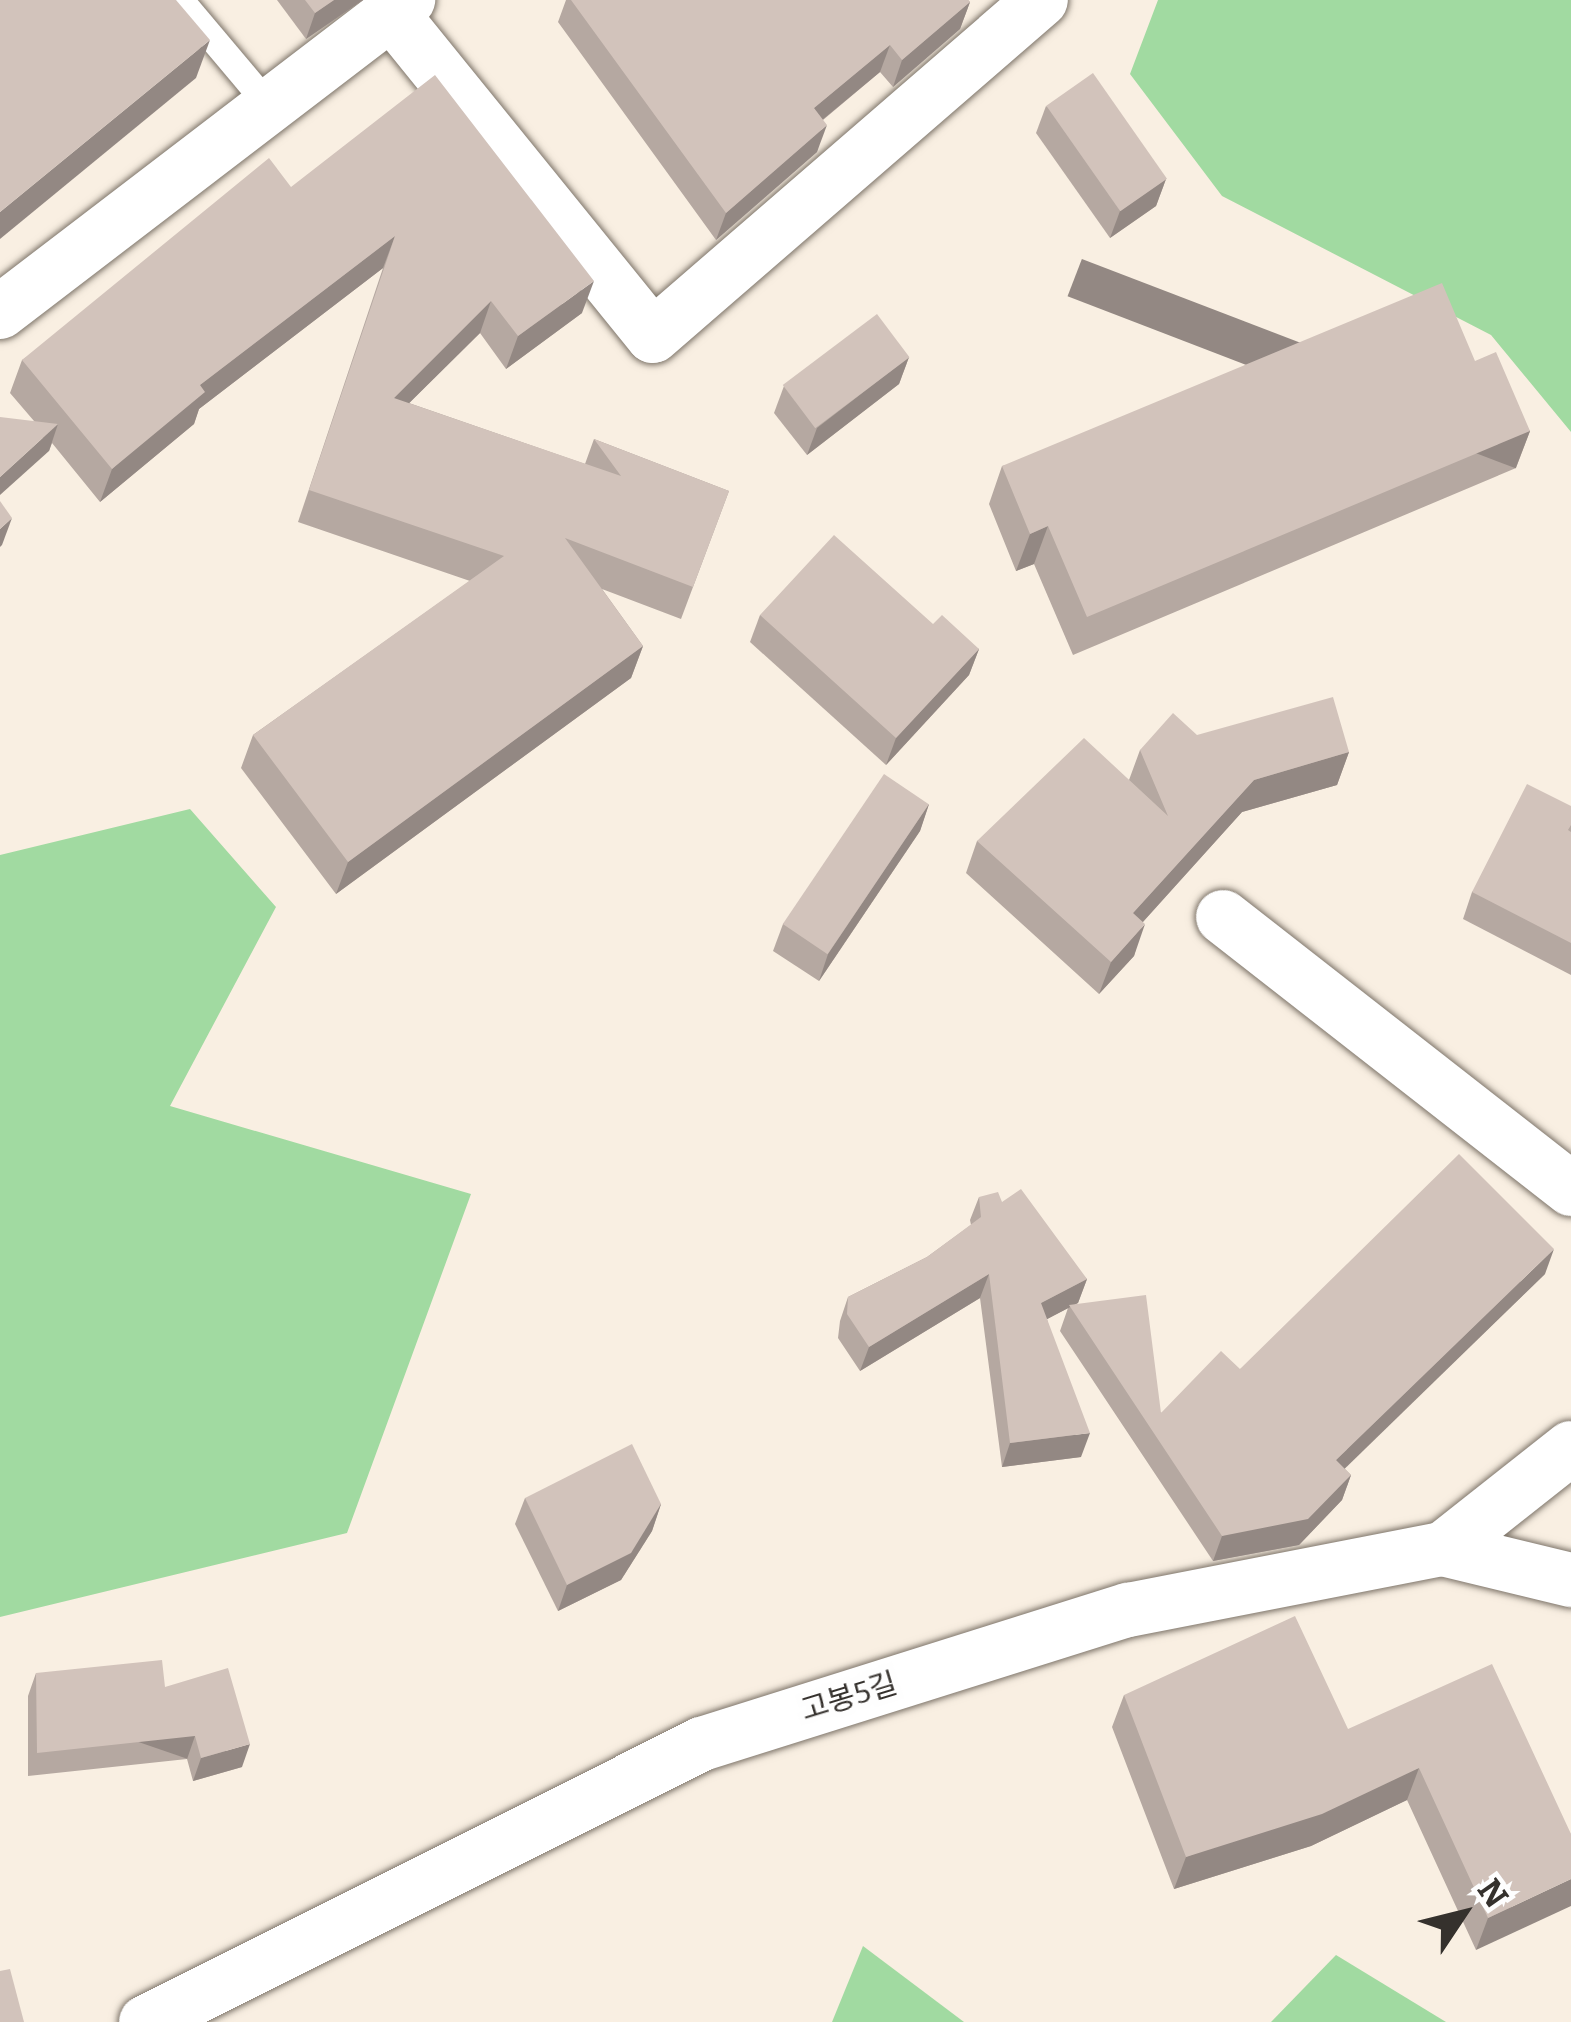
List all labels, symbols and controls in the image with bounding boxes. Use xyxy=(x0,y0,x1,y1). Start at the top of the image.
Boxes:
street label: 고봉5길 xyxy=(796,1665,902,1729)
north arrow xyxy=(1403,1854,1523,1974)
text: N xyxy=(1469,1871,1516,1915)

